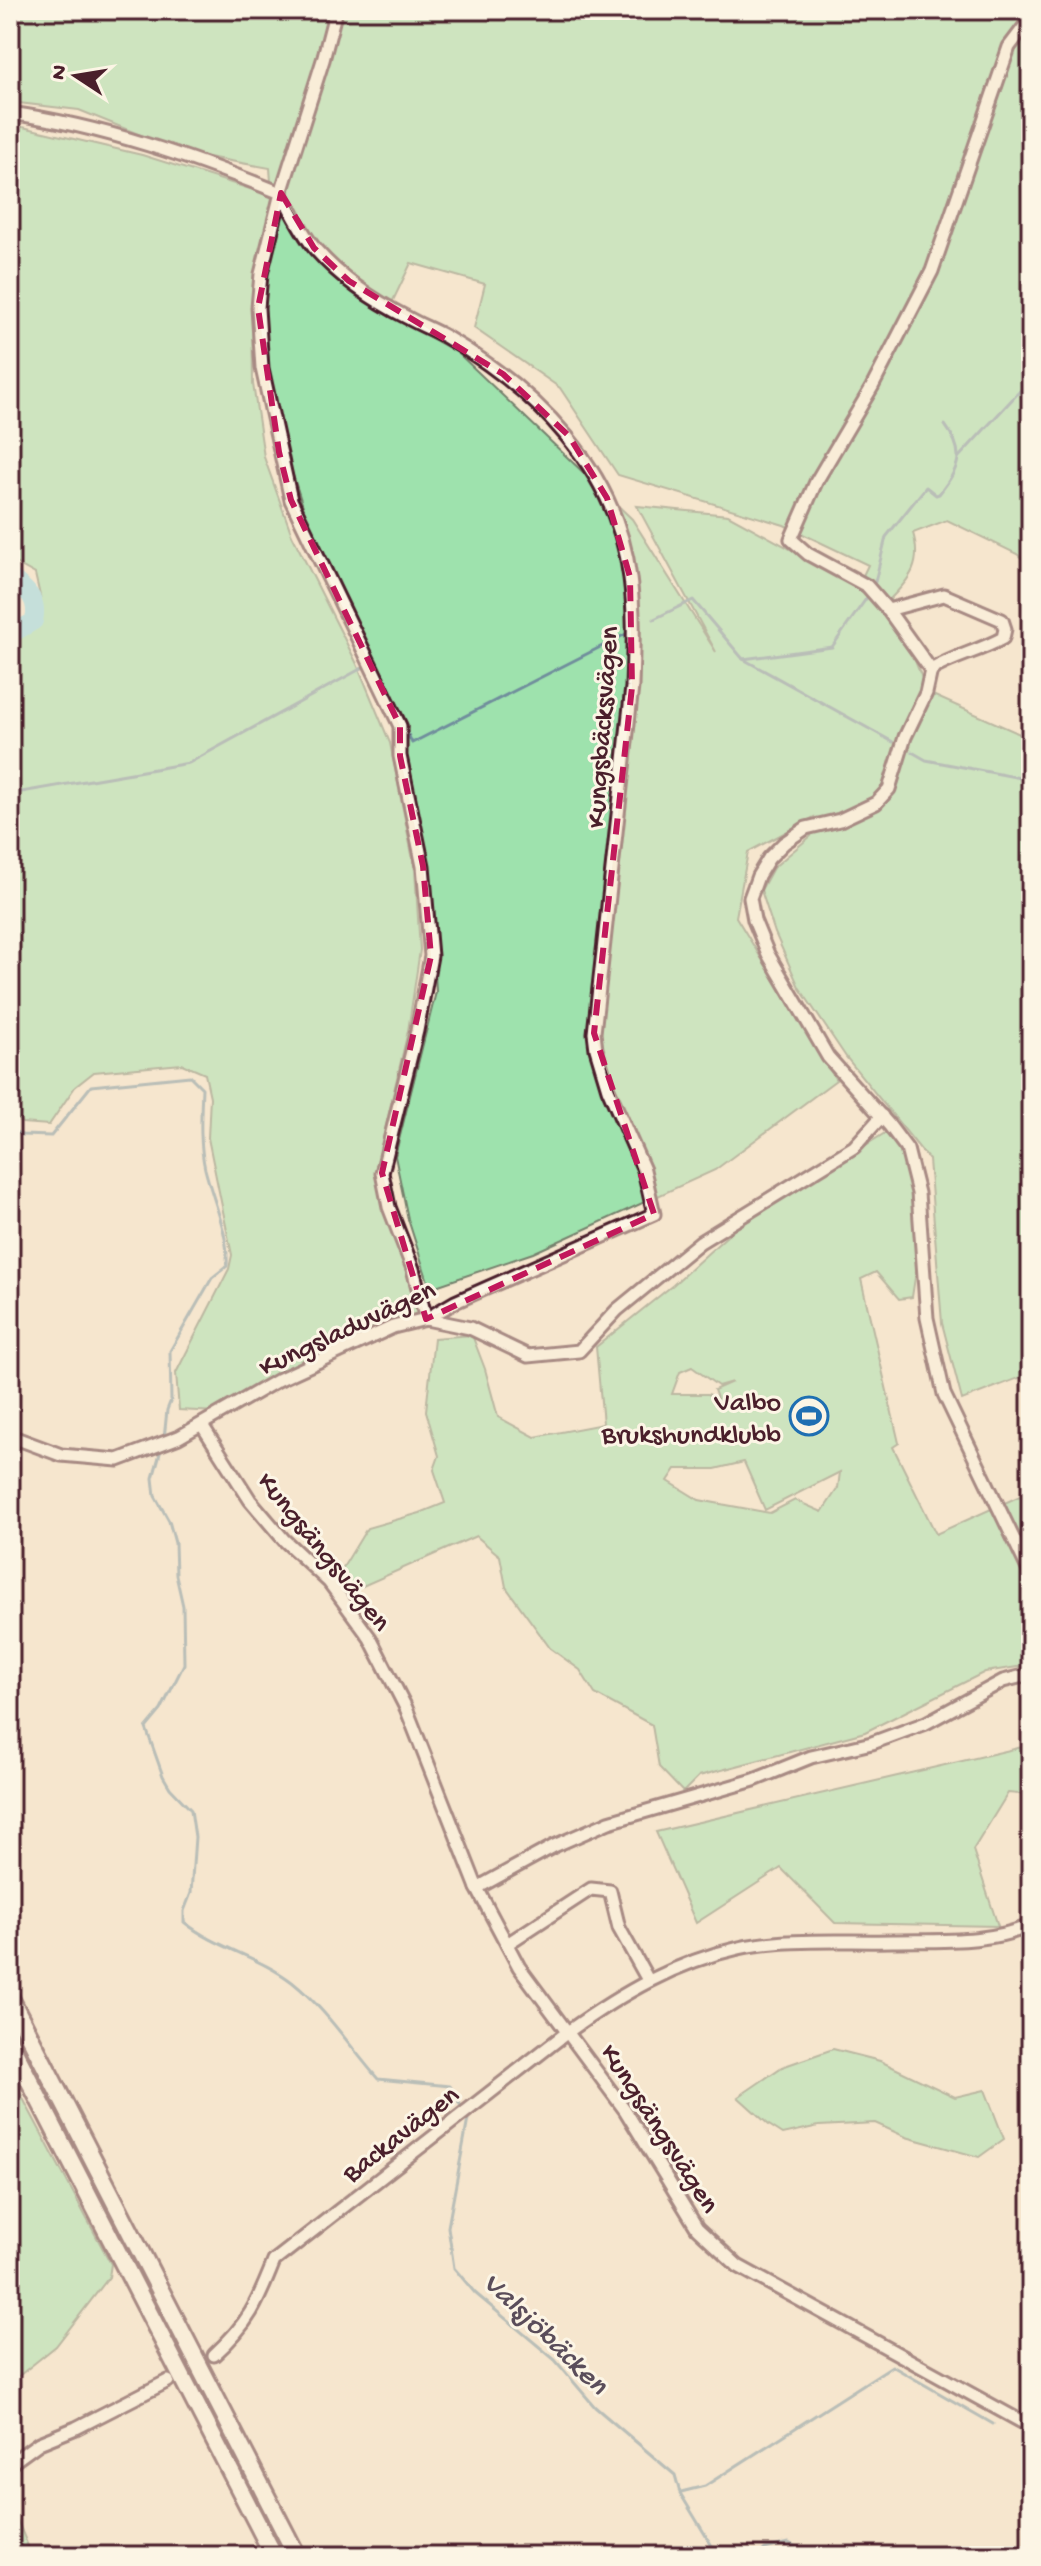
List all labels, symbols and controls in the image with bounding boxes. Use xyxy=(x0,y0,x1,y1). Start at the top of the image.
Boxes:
north arrow xyxy=(36,36,116,116)
text: N xyxy=(46,63,75,82)
street label: Kungsbäcksvägen xyxy=(581,625,628,829)
street label: Kungsladuvägen xyxy=(254,1274,442,1385)
place label: Valbo Brukshundklubb xyxy=(601,1388,781,1453)
sports icon: Valbo Brukshundklubb xyxy=(788,1395,830,1437)
street label: Kungsängsvägen xyxy=(248,1467,397,1639)
street label: Kungsängsvägen xyxy=(591,2039,725,2221)
street label: Backavägen xyxy=(336,2079,467,2192)
water label: Valsjöbäcken xyxy=(474,2267,615,2404)

